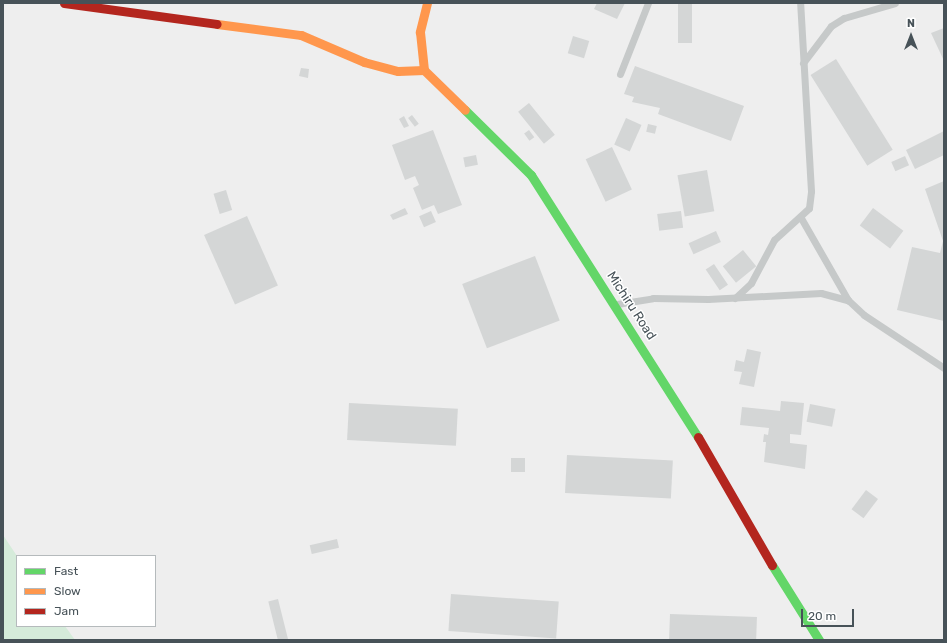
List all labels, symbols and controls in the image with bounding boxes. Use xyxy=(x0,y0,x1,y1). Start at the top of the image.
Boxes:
north arrow xyxy=(891,16,931,56)
text: N xyxy=(907,17,915,30)
street label: Michiru Road xyxy=(603,269,659,343)
legend xyxy=(16,555,156,627)
text: Fast xyxy=(54,564,78,578)
text: Slow xyxy=(54,584,81,598)
scale bar xyxy=(803,601,856,627)
text: Jam xyxy=(54,604,79,618)
text: 20 m xyxy=(808,609,836,623)

